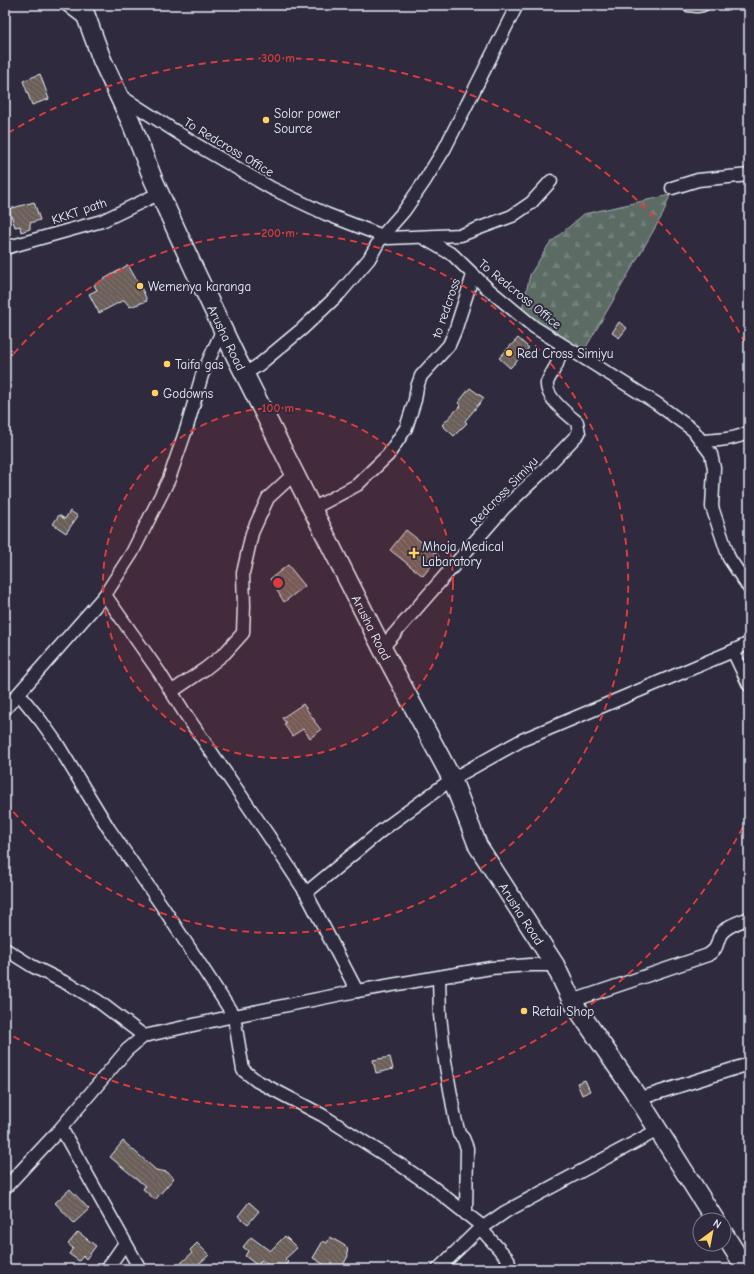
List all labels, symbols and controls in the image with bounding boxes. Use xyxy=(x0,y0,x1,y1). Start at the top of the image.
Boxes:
text: 300 m xyxy=(261,51,295,65)
place label: Solor power Source xyxy=(274,106,341,136)
street label: To Redcross Office xyxy=(181,114,277,180)
marker: Solor power Source xyxy=(261,115,271,125)
street label: KKKT path xyxy=(49,195,109,227)
text: 200 m xyxy=(261,226,295,240)
street label: To Redcross Office xyxy=(476,256,565,332)
street label: to redcross xyxy=(429,276,463,341)
place label: Wemenya karanga xyxy=(148,279,251,294)
marker: Wemenya karanga xyxy=(135,281,145,291)
street label: Arusha Road xyxy=(205,302,249,373)
place label: Red Cross Simiyu xyxy=(517,346,614,361)
marker: Red Cross Simiyu xyxy=(504,348,514,358)
place label: Taifa gas xyxy=(175,357,224,372)
marker: Taifa gas xyxy=(162,359,172,369)
place label: Godowns xyxy=(163,386,213,401)
marker: Godowns xyxy=(150,388,160,398)
text: 100 m xyxy=(262,401,294,415)
street label: Redcross Simiyu xyxy=(467,453,541,529)
place label: Mhoja Medical Labaratory xyxy=(422,539,504,569)
marker: Mhoja Medical Labaratory xyxy=(409,548,419,558)
centre of rings xyxy=(271,576,285,590)
street label: Arusha Road xyxy=(349,592,394,662)
street label: Arusha Road xyxy=(496,880,547,947)
place label: Retail Shop xyxy=(532,1004,594,1019)
marker: Retail Shop xyxy=(519,1006,529,1016)
north arrow xyxy=(692,1212,732,1252)
text: N xyxy=(711,1217,724,1231)

